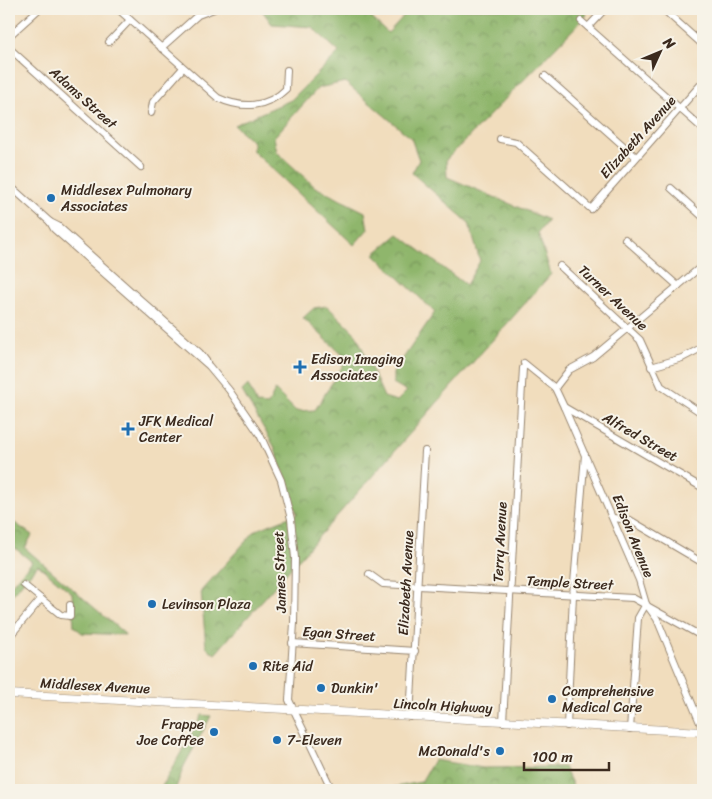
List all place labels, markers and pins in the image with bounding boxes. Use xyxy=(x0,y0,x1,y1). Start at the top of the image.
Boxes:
place label: Middlesex Pulmonary Associates xyxy=(60,178,192,219)
marker: Middlesex Pulmonary Associates xyxy=(45,192,57,204)
place label: Edison Imaging Associates xyxy=(310,347,404,388)
marker: Edison Imaging Associates xyxy=(293,360,307,374)
place label: JFK Medical Center xyxy=(138,409,214,450)
marker: JFK Medical Center xyxy=(121,422,135,436)
place label: Levinson Plaza xyxy=(162,592,252,617)
marker: Levinson Plaza xyxy=(146,598,158,610)
place label: Rite Aid xyxy=(263,654,314,679)
marker: Rite Aid xyxy=(247,660,259,672)
place label: Dunkin' xyxy=(331,676,379,701)
place label: Comprehensive Medical Care xyxy=(562,679,654,720)
marker: Dunkin' xyxy=(315,682,327,694)
marker: Comprehensive Medical Care xyxy=(546,693,558,705)
place label: Frappe Joe Coffee xyxy=(136,712,204,753)
marker: Frappe Joe Coffee xyxy=(208,726,220,738)
place label: 7-Eleven xyxy=(287,728,342,753)
marker: 7-Eleven xyxy=(271,734,283,746)
place label: McDonald's xyxy=(418,739,491,764)
marker: McDonald's xyxy=(494,745,506,757)

